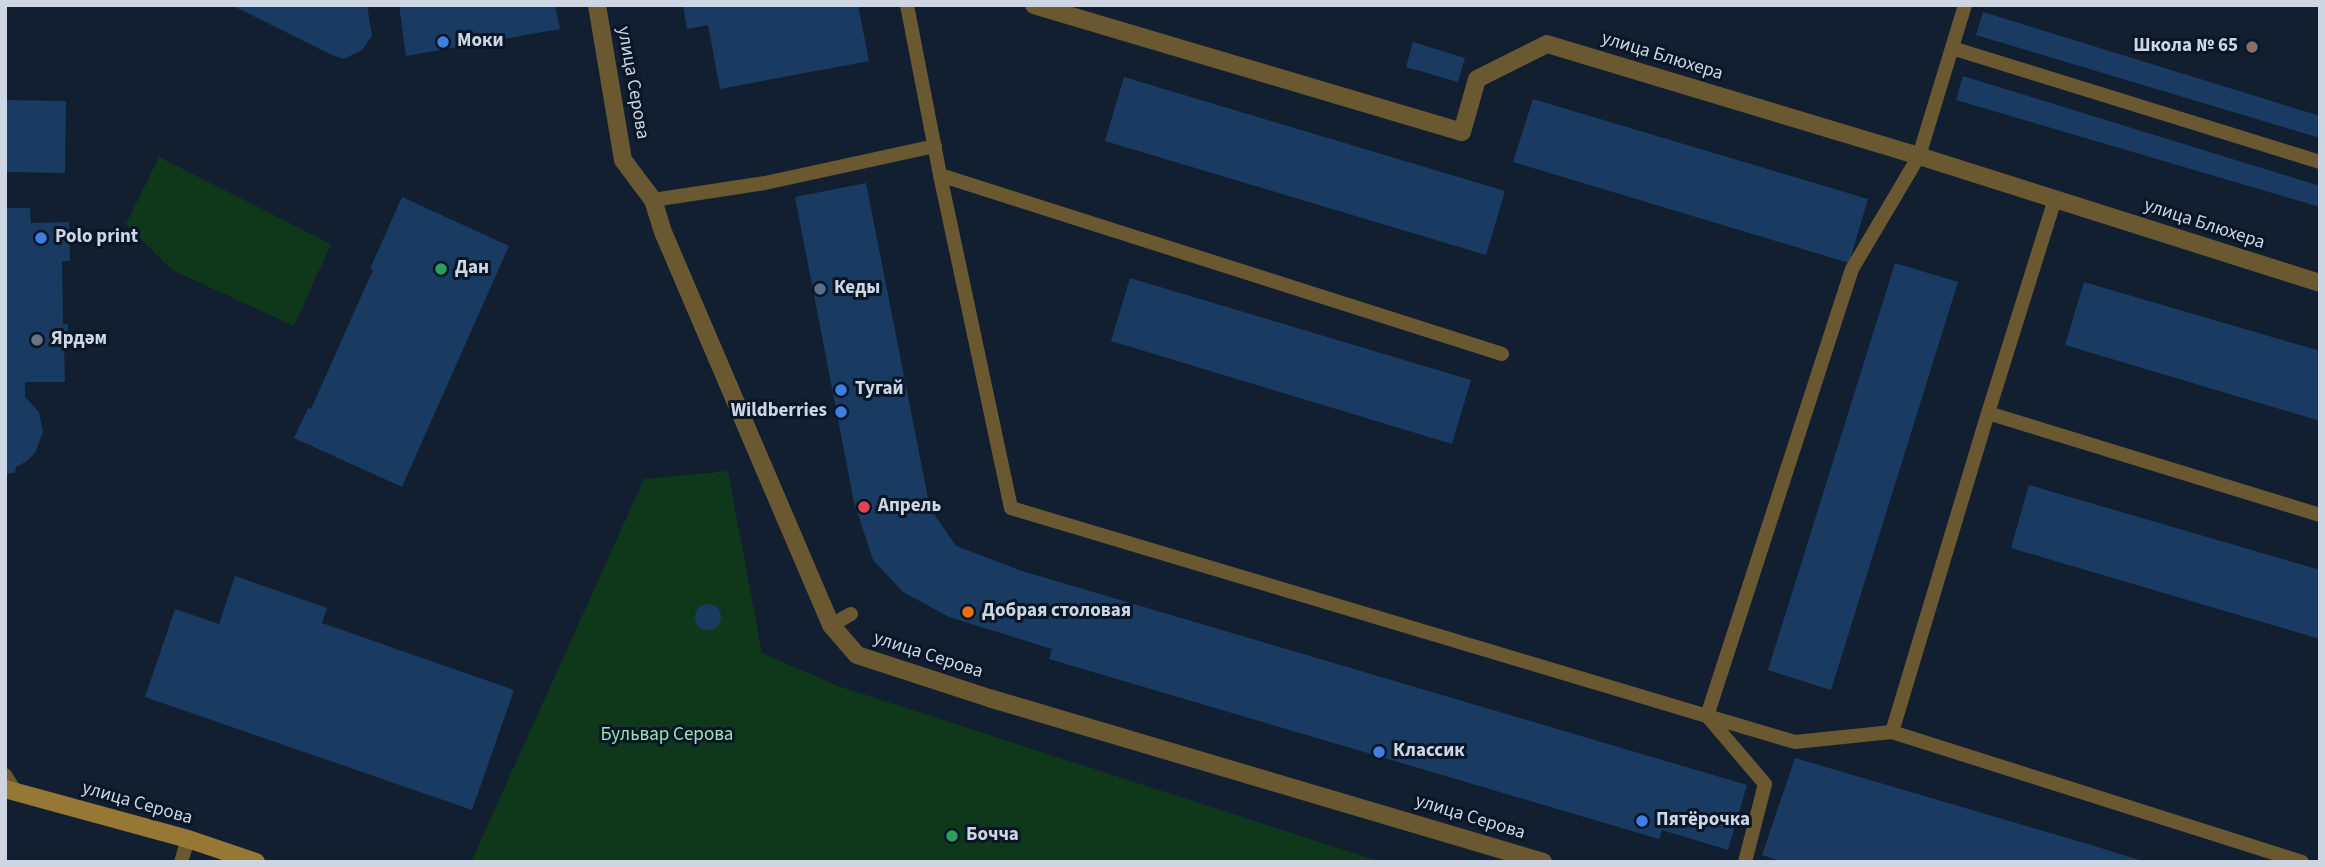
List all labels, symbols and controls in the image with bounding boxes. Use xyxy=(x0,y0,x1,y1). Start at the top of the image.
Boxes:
street label: улица Серова xyxy=(611,25,653,141)
street label: улица Блюхера xyxy=(1598,28,1726,86)
place label: Моки xyxy=(457,31,504,53)
marker: Моки xyxy=(435,34,451,50)
place label: Школа № 65 xyxy=(2133,36,2238,58)
marker: Школа № 65 xyxy=(2244,39,2260,55)
street label: улица Блюхера xyxy=(2141,195,2267,255)
place label: Polo print xyxy=(55,227,138,249)
marker: Polo print xyxy=(33,230,49,246)
place label: Дан xyxy=(455,258,489,280)
marker: Дан xyxy=(433,261,449,277)
place label: Кеды xyxy=(834,278,880,300)
marker: Кеды xyxy=(812,281,828,297)
place label: Ярдәм xyxy=(51,329,107,351)
marker: Ярдәм xyxy=(29,332,45,348)
place label: Тугай xyxy=(855,379,904,401)
marker: Тугай xyxy=(833,382,849,398)
place label: Wildberries xyxy=(731,401,827,423)
marker: Wildberries xyxy=(833,404,849,420)
place label: Апрель xyxy=(878,496,941,518)
marker: Апрель xyxy=(856,499,872,515)
place label: Добрая столовая xyxy=(982,601,1131,623)
marker: Добрая столовая xyxy=(960,604,976,620)
street label: улица Серова xyxy=(870,628,986,684)
park label: Бульвар Серова xyxy=(601,725,733,747)
place label: Классик xyxy=(1393,741,1465,763)
marker: Классик xyxy=(1371,744,1387,760)
street label: улица Серова xyxy=(79,777,195,831)
street label: улица Серова xyxy=(1412,790,1528,846)
place label: Пятёрочка xyxy=(1656,810,1750,832)
marker: Пятёрочка xyxy=(1634,813,1650,829)
place label: Бочча xyxy=(966,825,1019,847)
marker: Бочча xyxy=(944,828,960,844)

